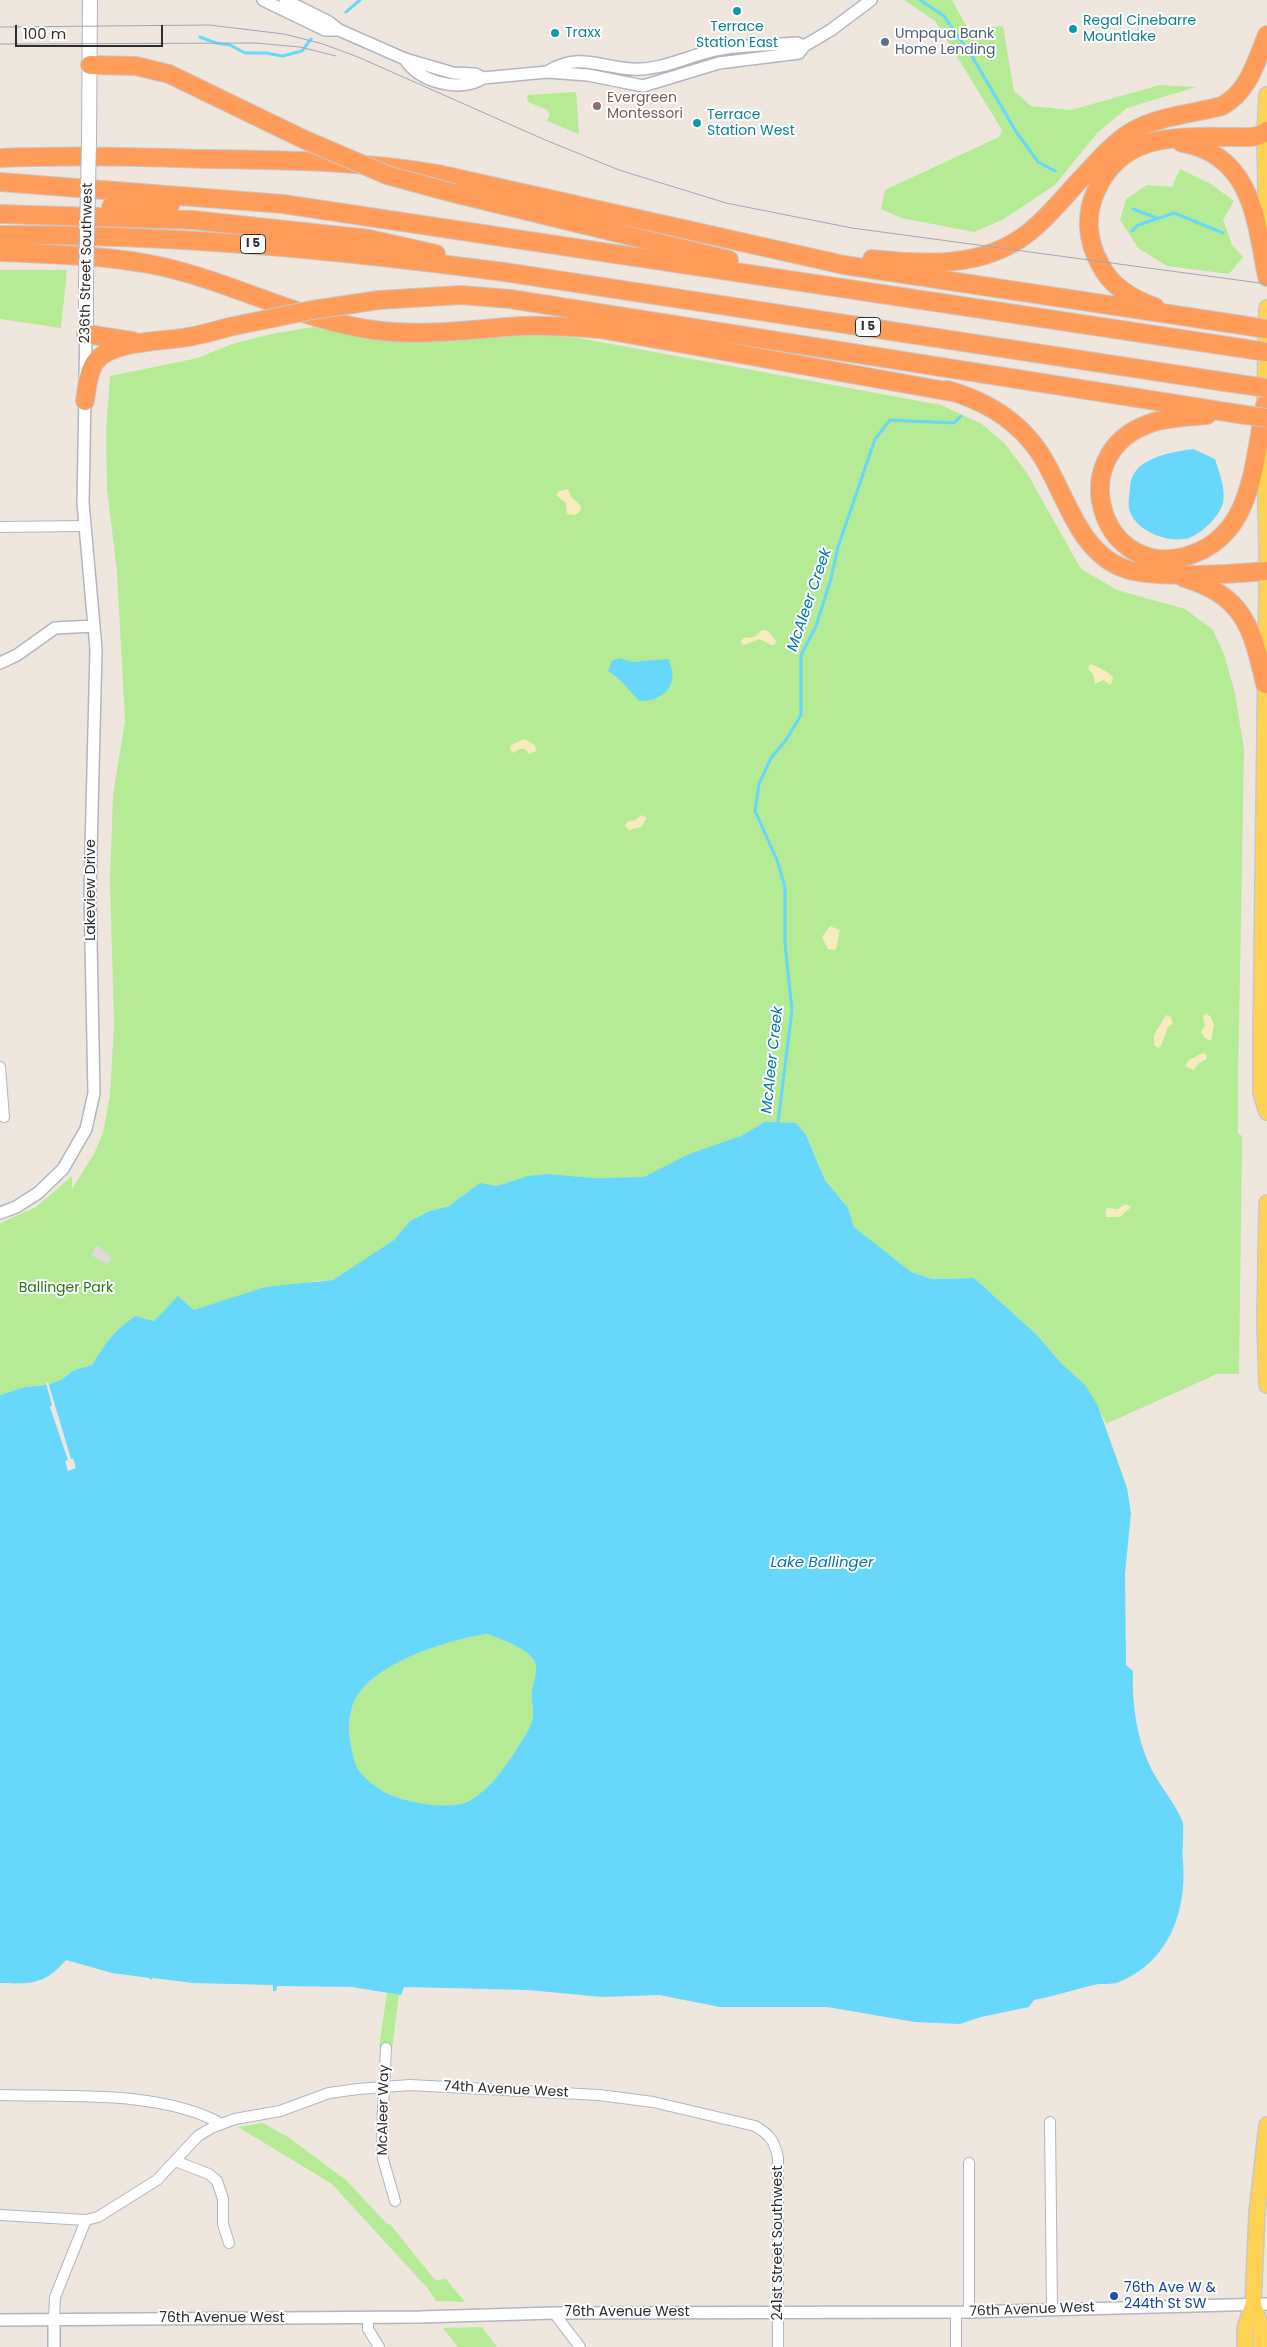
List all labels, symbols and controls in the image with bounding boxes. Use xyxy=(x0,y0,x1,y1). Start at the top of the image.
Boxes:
marker: Terrace Station East xyxy=(731,5,743,17)
place label: Regal Cinebarre Mountlake xyxy=(1083,13,1196,46)
scale bar xyxy=(18,15,165,47)
place label: Terrace Station East xyxy=(696,19,778,52)
text: 100 m xyxy=(23,23,66,44)
marker: Regal Cinebarre Mountlake xyxy=(1067,23,1079,35)
place label: Traxx xyxy=(565,25,601,41)
place label: Umpqua Bank Home Lending xyxy=(895,26,996,58)
marker: Traxx xyxy=(549,27,561,39)
marker: Umpqua Bank Home Lending xyxy=(879,36,891,48)
place label: Evergreen Montessori xyxy=(607,90,683,122)
marker: Evergreen Montessori xyxy=(591,100,603,112)
place label: Terrace Station West xyxy=(707,107,795,140)
marker: Terrace Station West xyxy=(691,117,703,129)
street label: 236th Street Southwest xyxy=(77,183,97,343)
road number: I 5 xyxy=(240,234,266,253)
road number: I 5 xyxy=(856,318,880,337)
water label: McAleer Creek xyxy=(784,546,836,654)
street label: Lakeview Drive xyxy=(83,839,99,941)
water label: McAleer Creek xyxy=(758,1005,788,1115)
park label: Ballinger Park xyxy=(19,1280,113,1296)
water label: Lake Ballinger xyxy=(770,1554,874,1572)
street label: McAleer Way xyxy=(375,2064,393,2156)
street label: 74th Avenue West xyxy=(443,2078,569,2102)
street label: 241st Street Southwest xyxy=(770,2166,786,2320)
place label: 76th Ave W & 244th St SW xyxy=(1124,2280,1216,2312)
marker: 76th Ave W & 244th St SW xyxy=(1108,2290,1120,2302)
street label: 76th Avenue West xyxy=(969,2299,1095,2321)
street label: 76th Avenue West xyxy=(564,2304,690,2320)
street label: 76th Avenue West xyxy=(159,2310,285,2326)

